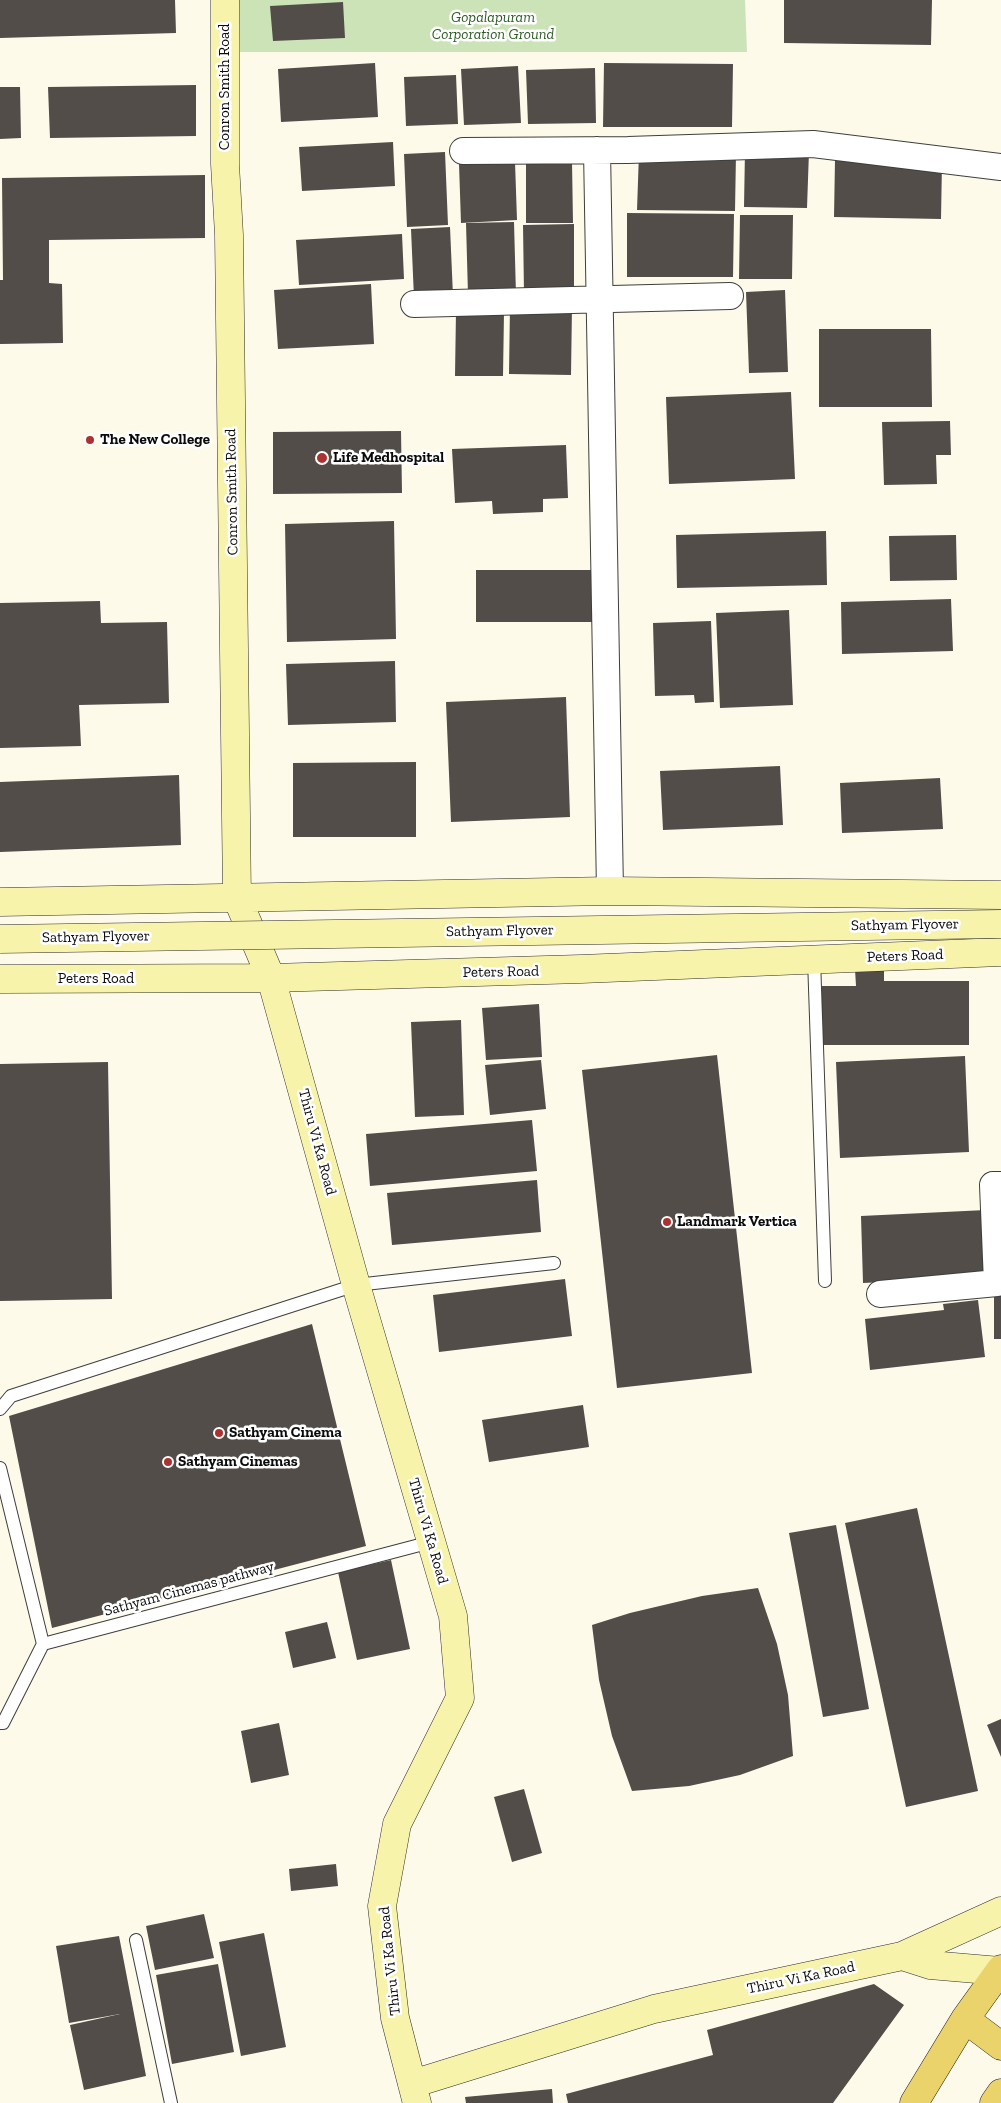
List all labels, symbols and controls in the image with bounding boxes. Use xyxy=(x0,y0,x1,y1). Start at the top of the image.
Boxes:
park label: Gopalapuram Corporation Ground xyxy=(432,9,554,44)
street label: Conron Smith Road xyxy=(216,24,234,150)
street label: Conron Smith Road xyxy=(222,428,242,556)
place label: The New College xyxy=(100,431,210,449)
marker: The New College xyxy=(84,434,96,446)
place label: Life Medhospital xyxy=(333,449,444,467)
marker: Life Medhospital xyxy=(315,451,329,465)
street label: Sathyam Flyover xyxy=(851,915,959,935)
street label: Sathyam Flyover xyxy=(446,921,554,941)
street label: Sathyam Flyover xyxy=(42,927,150,947)
street label: Peters Road xyxy=(866,946,944,966)
street label: Peters Road xyxy=(463,962,539,982)
street label: Peters Road xyxy=(58,970,134,988)
street label: Thiru Vi Ka Road xyxy=(294,1087,340,1197)
place label: Landmark Vertica xyxy=(677,1213,797,1231)
marker: Landmark Vertica xyxy=(661,1216,673,1228)
place label: Sathyam Cinema xyxy=(229,1424,342,1442)
marker: Sathyam Cinema xyxy=(213,1427,225,1439)
place label: Sathyam Cinemas xyxy=(178,1453,298,1471)
marker: Sathyam Cinemas xyxy=(162,1456,174,1468)
street label: Thiru Vi Ka Road xyxy=(404,1476,452,1586)
street label: Sathyam Cinemas pathway xyxy=(102,1558,276,1620)
street label: Thiru Vi Ka Road xyxy=(375,1906,405,2016)
street label: Thiru Vi Ka Road xyxy=(746,1958,856,1998)

